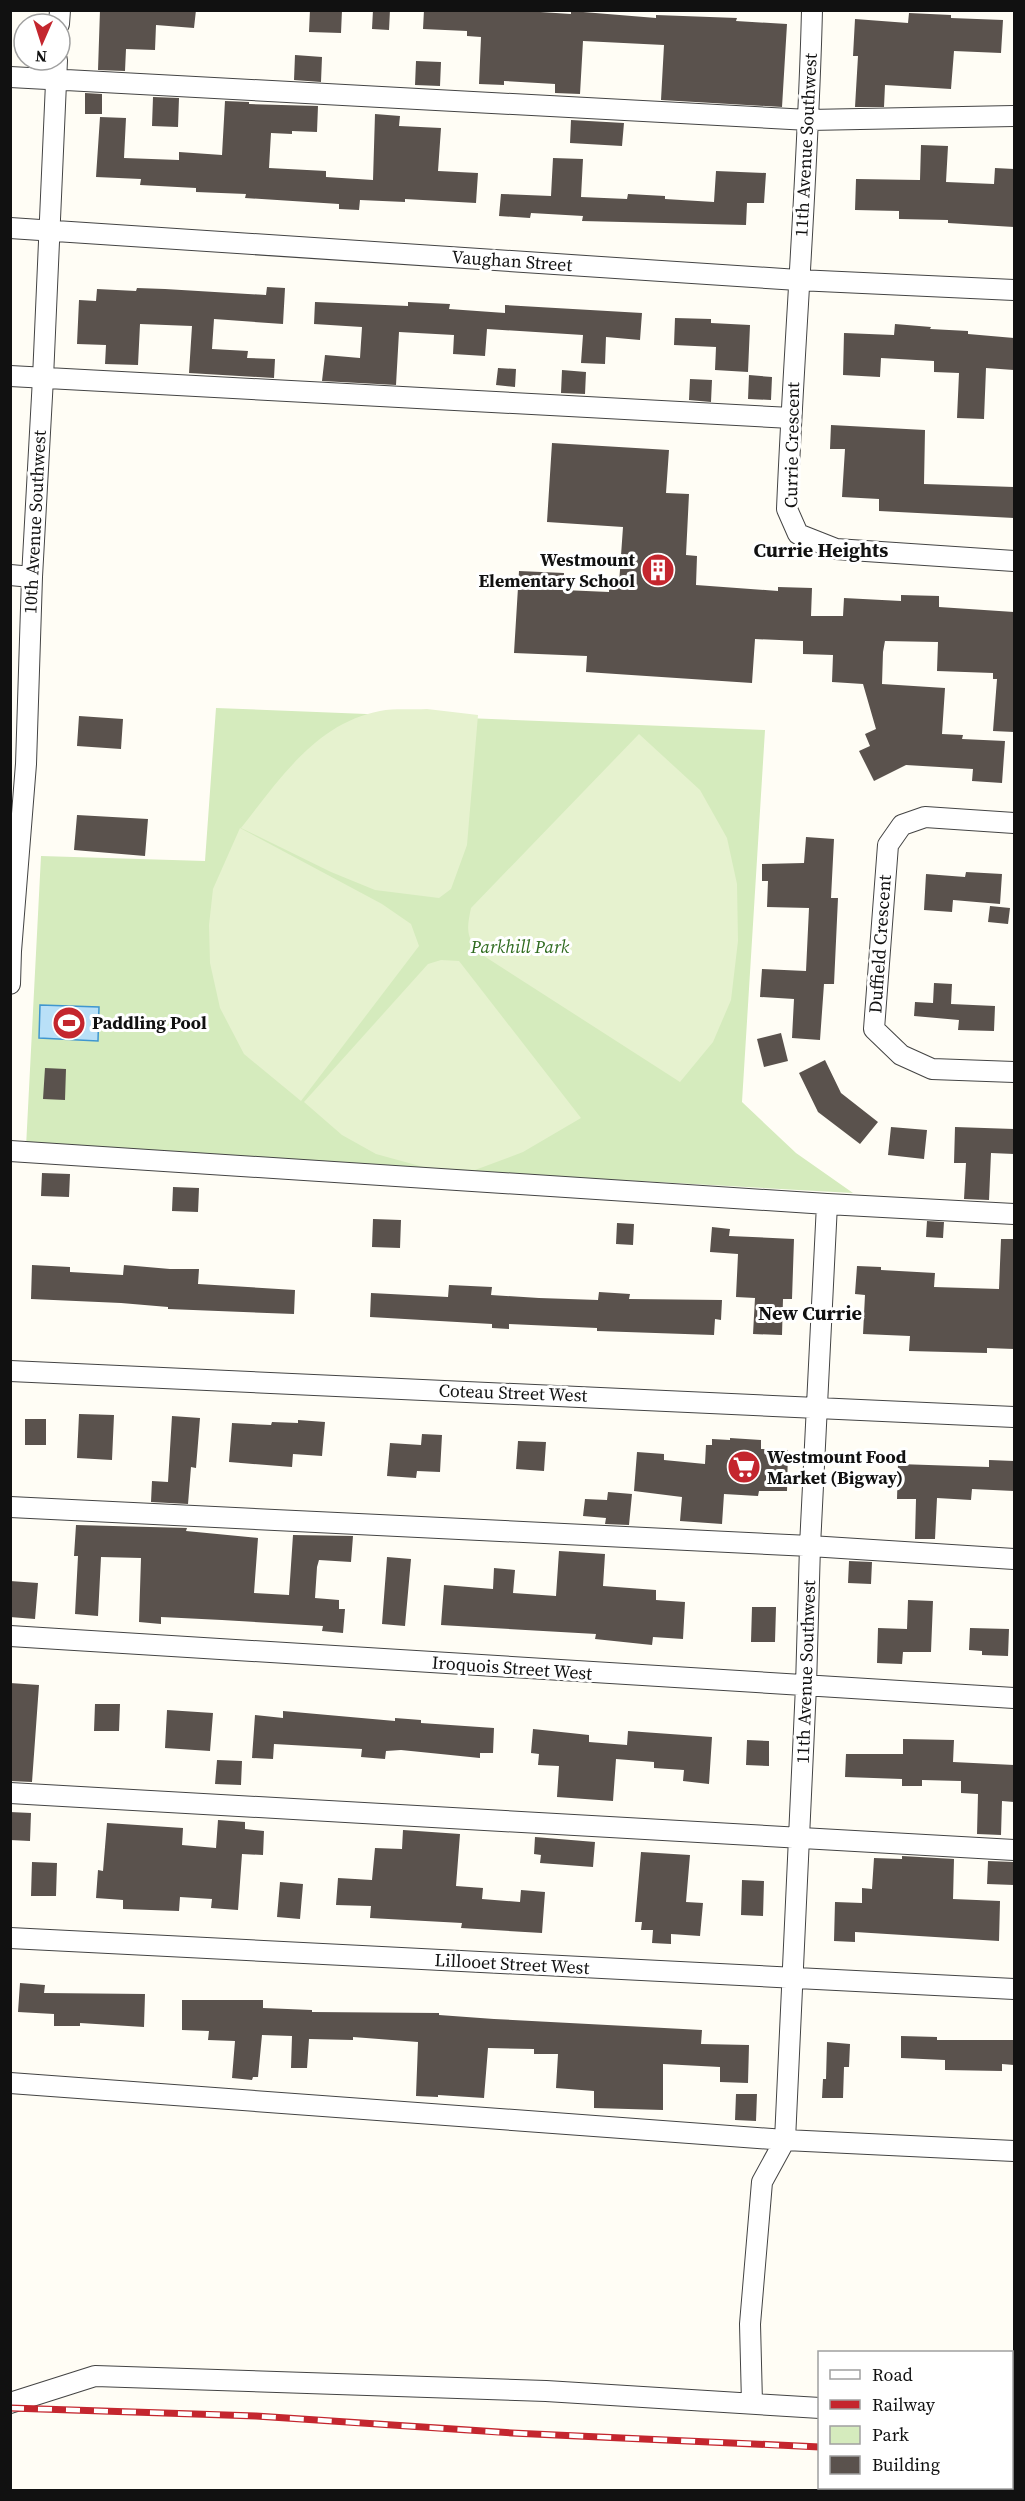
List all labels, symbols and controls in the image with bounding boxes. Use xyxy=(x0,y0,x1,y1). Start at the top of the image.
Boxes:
north arrow xyxy=(12,12,72,72)
text: N xyxy=(34,46,48,68)
street label: 11th Avenue Southwest xyxy=(788,52,823,237)
street label: Vaughan Street xyxy=(451,244,573,277)
street label: Currie Crescent xyxy=(778,382,805,508)
street label: 10th Avenue Southwest xyxy=(17,429,52,614)
district label: Currie Heights xyxy=(754,536,888,564)
place label: Westmount Elementary School xyxy=(478,547,636,593)
building icon: Westmount Elementary School xyxy=(640,552,676,588)
street label: Duffield Crescent xyxy=(862,874,897,1014)
park label: Parkhill Park xyxy=(470,934,570,959)
sports icon: Paddling Pool xyxy=(51,1005,87,1041)
place label: Paddling Pool xyxy=(92,1010,207,1035)
district label: New Currie xyxy=(758,1299,862,1327)
street label: Coteau Street West xyxy=(438,1377,588,1408)
place label: Westmount Food Market (Bigway) xyxy=(767,1444,907,1490)
supermarket icon: Westmount Food Market (Bigway) xyxy=(726,1449,762,1485)
street label: 11th Avenue Southwest xyxy=(790,1579,821,1764)
street label: Iroquois Street West xyxy=(431,1649,593,1686)
street label: Lillooet Street West xyxy=(434,1947,590,1980)
legend xyxy=(818,2351,1013,2489)
text: Road xyxy=(872,2362,913,2387)
text: Railway xyxy=(872,2392,936,2417)
text: Park xyxy=(872,2422,909,2447)
text: Building xyxy=(872,2452,940,2477)

